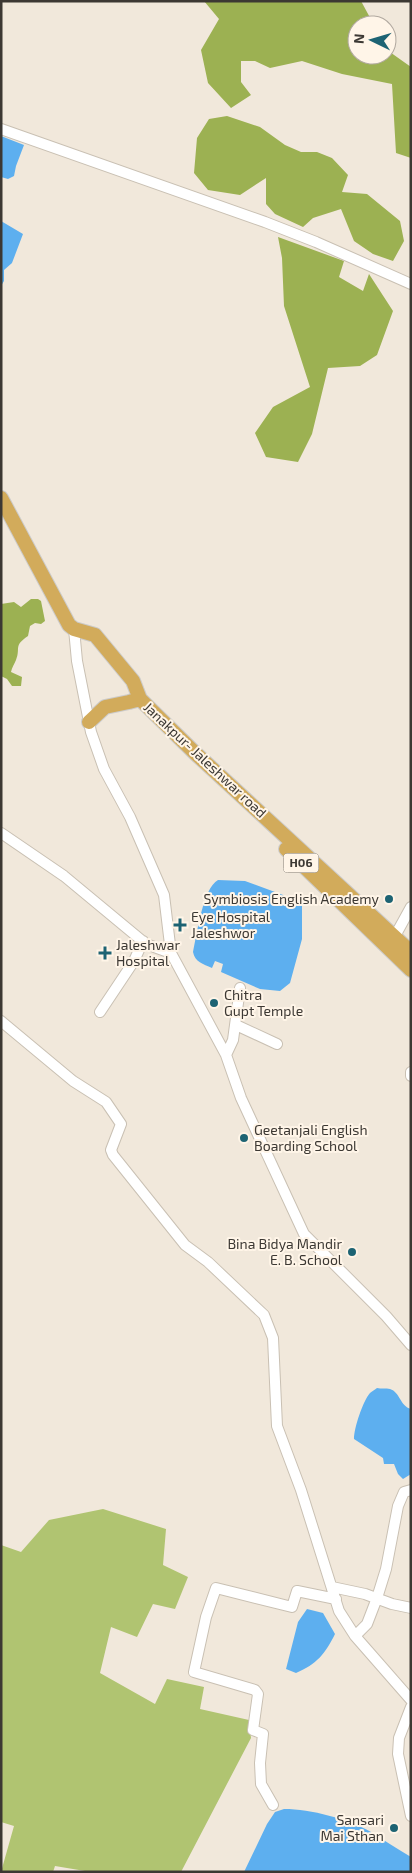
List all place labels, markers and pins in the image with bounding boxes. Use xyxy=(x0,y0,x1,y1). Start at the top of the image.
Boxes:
place label: Symbiosis English Academy xyxy=(203,890,380,907)
marker: Symbiosis English Academy xyxy=(383,893,395,905)
place label: Eye Hospital Jaleshwor xyxy=(191,908,271,941)
marker: Eye Hospital Jaleshwor xyxy=(173,918,187,932)
place label: Jaleshwar Hospital xyxy=(116,936,181,969)
marker: Jaleshwar Hospital xyxy=(98,946,112,960)
place label: Chitra Gupt Temple xyxy=(224,986,303,1019)
marker: Chitra Gupt Temple xyxy=(208,997,220,1009)
place label: Geetanjali English Boarding School xyxy=(254,1121,368,1154)
marker: Geetanjali English Boarding School xyxy=(238,1132,250,1144)
place label: Bina Bidya Mandir E. B. School xyxy=(227,1235,343,1268)
marker: Bina Bidya Mandir E. B. School xyxy=(346,1246,358,1258)
place label: Sansari Mai Sthan xyxy=(320,1811,384,1844)
marker: Sansari Mai Sthan xyxy=(388,1822,400,1834)

